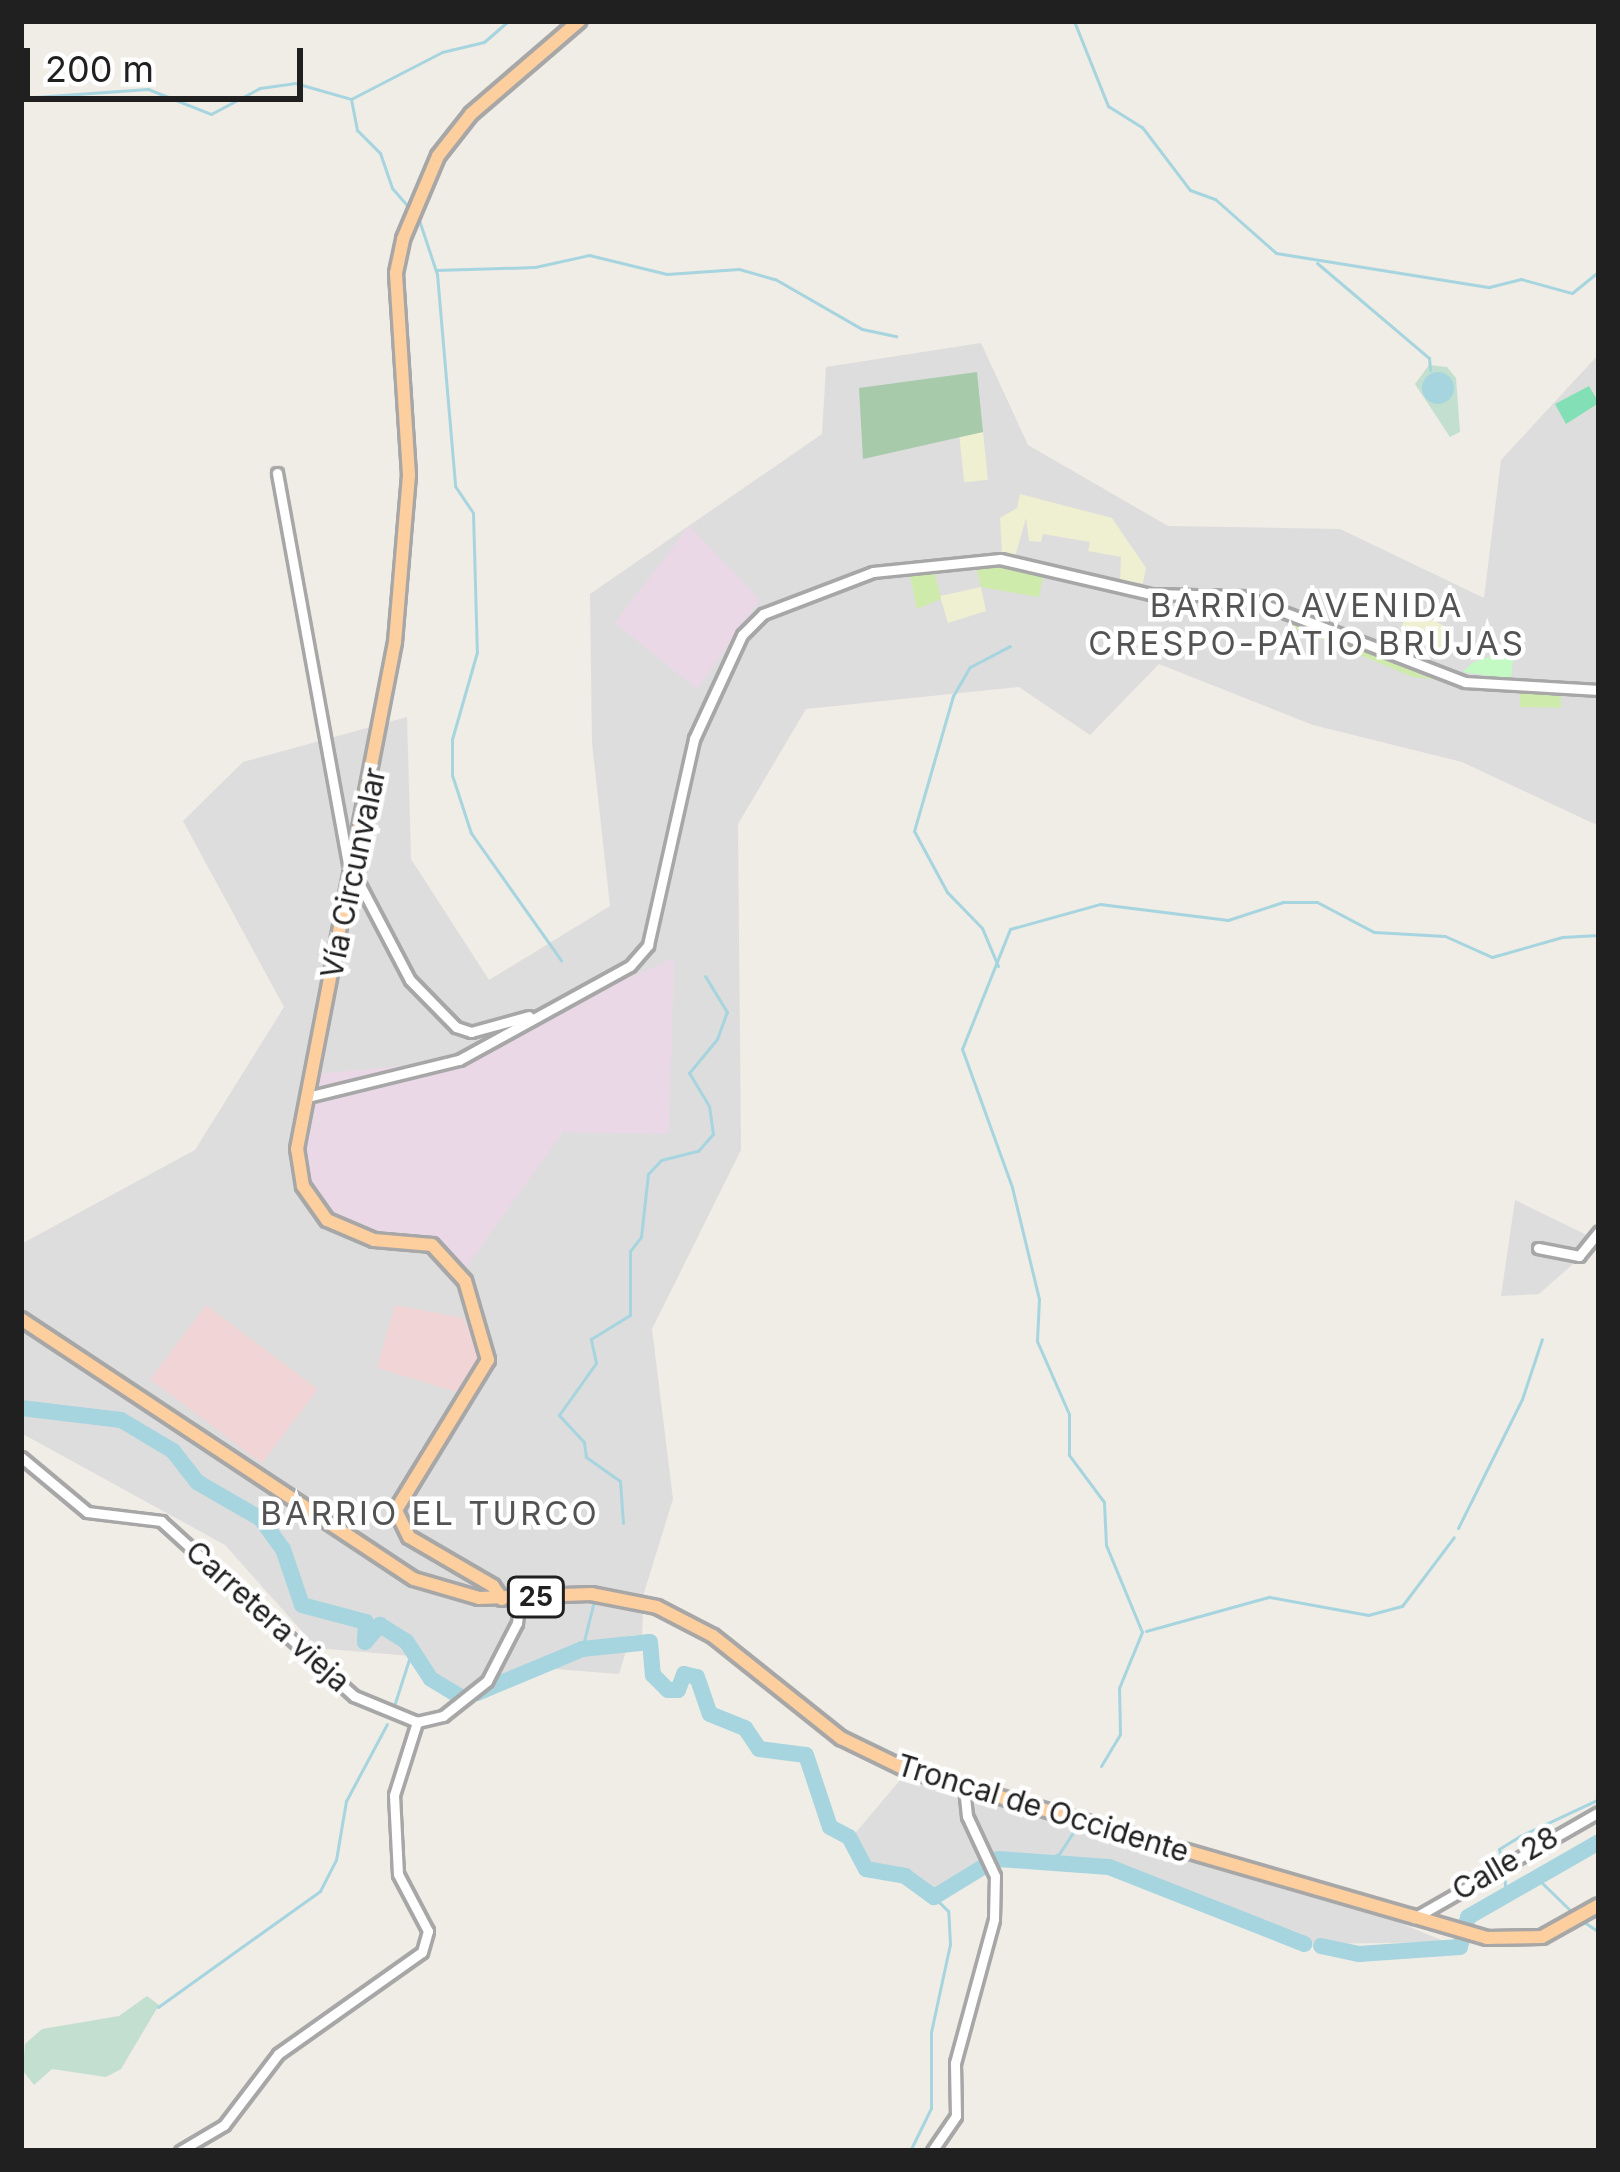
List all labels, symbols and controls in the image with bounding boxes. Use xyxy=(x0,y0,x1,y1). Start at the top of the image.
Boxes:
scale bar xyxy=(30,24,309,98)
text: 200 m xyxy=(45,47,154,91)
district label: BARRIO AVENIDA CRESPO-PATIO BRUJAS xyxy=(1088,586,1526,664)
street label: Vía Circunvalar xyxy=(313,764,393,982)
district label: BARRIO EL TURCO xyxy=(260,1494,600,1534)
street label: Carretera vieja xyxy=(179,1533,357,1699)
road number: 25 xyxy=(506,1576,566,1618)
street label: Troncal de Occidente xyxy=(893,1746,1193,1870)
street label: Calle 28 xyxy=(1446,1818,1564,1908)

